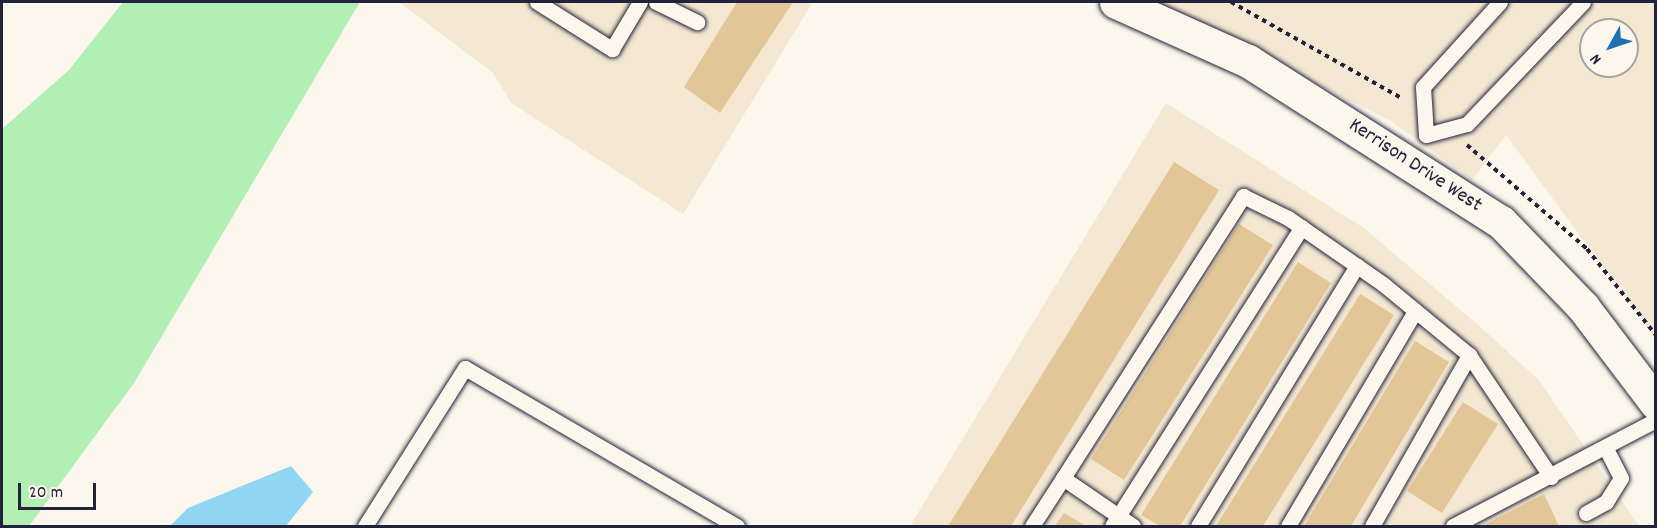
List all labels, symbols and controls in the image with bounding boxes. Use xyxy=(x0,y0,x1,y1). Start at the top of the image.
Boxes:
north arrow xyxy=(1579,18,1639,78)
text: N xyxy=(1585,48,1608,69)
street label: Kerrison Drive West xyxy=(1343,113,1487,219)
scale bar xyxy=(21,471,99,509)
text: 20 m xyxy=(29,481,63,506)

